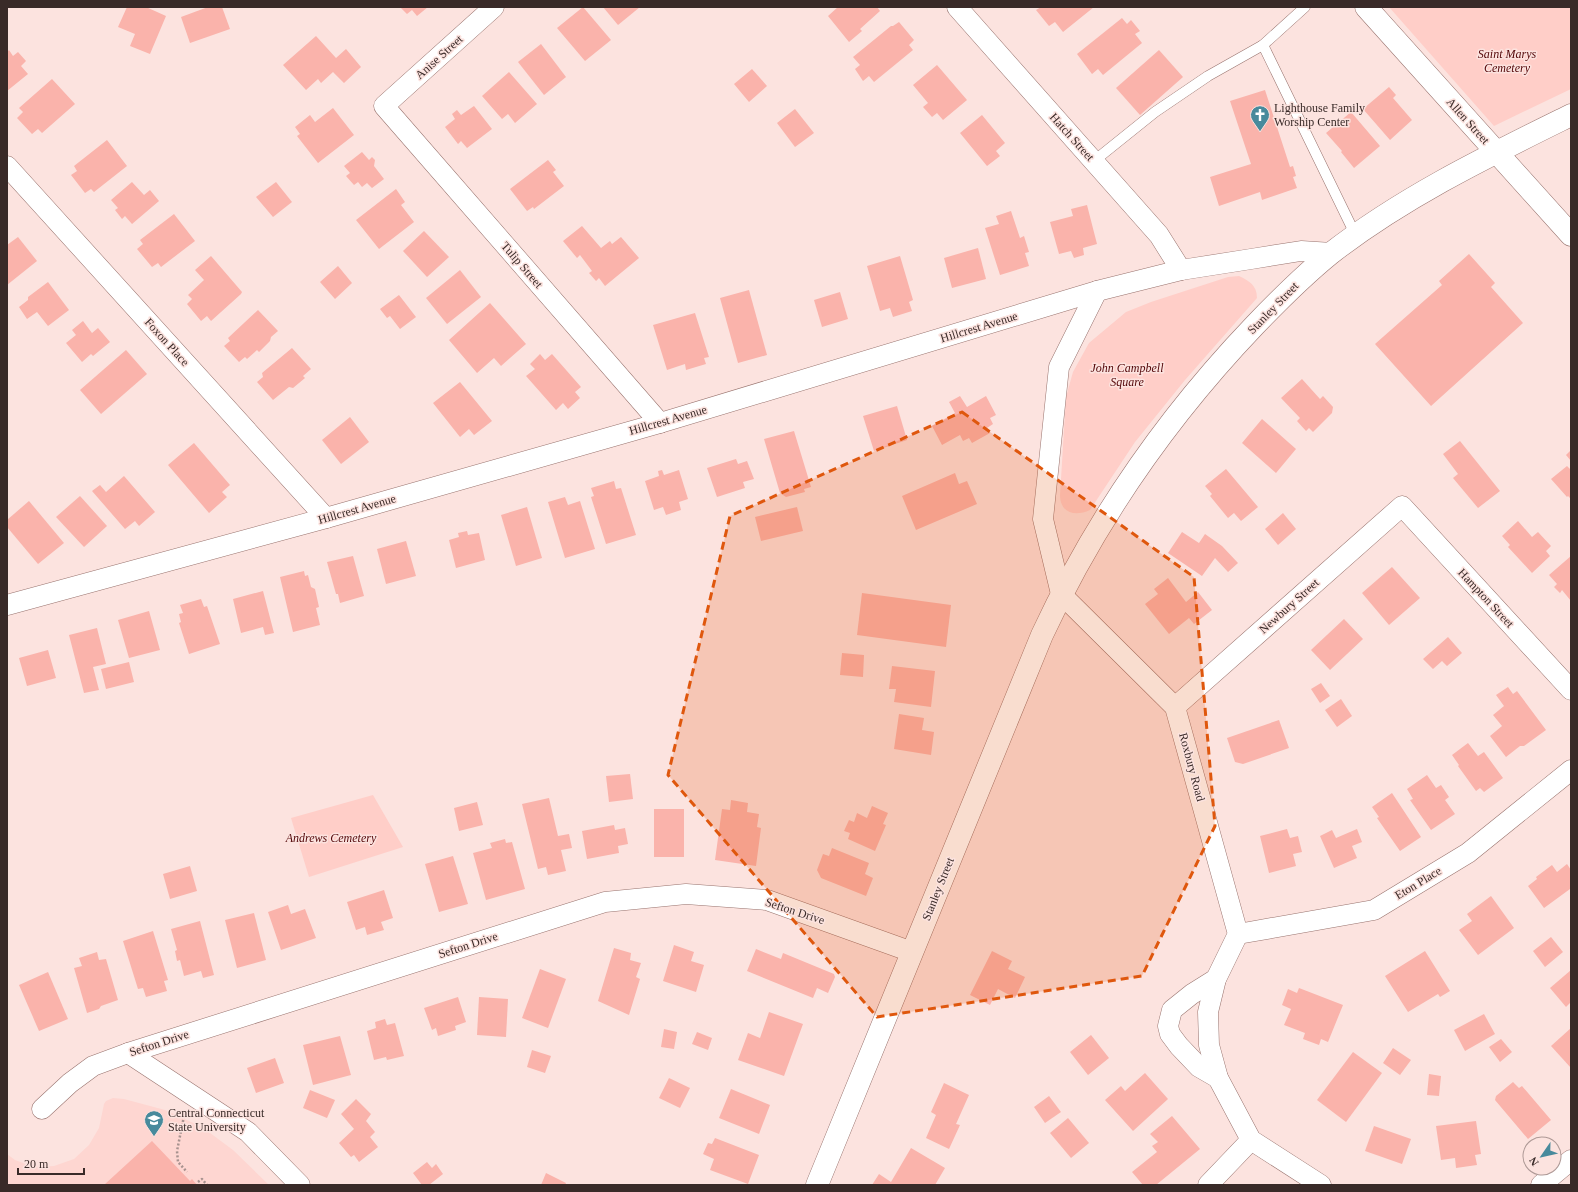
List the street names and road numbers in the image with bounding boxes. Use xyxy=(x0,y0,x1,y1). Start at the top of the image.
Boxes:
street label: Anise Street xyxy=(412,32,466,82)
street label: Allen Street xyxy=(1444,95,1493,148)
street label: Hatch Street xyxy=(1047,110,1098,164)
street label: Tulip Street xyxy=(498,239,546,291)
street label: Stanley Street xyxy=(1245,279,1302,337)
street label: Hillcrest Avenue xyxy=(939,309,1019,345)
street label: Foxon Place xyxy=(142,315,192,369)
street label: Hillcrest Avenue xyxy=(628,402,708,438)
street label: Hillcrest Avenue xyxy=(317,491,397,527)
street label: Hampton Street xyxy=(1455,566,1517,631)
street label: Newbury Street xyxy=(1256,575,1322,637)
street label: Roxbury Road xyxy=(1176,731,1208,803)
street label: Stanley Street xyxy=(919,855,957,923)
street label: Eton Place xyxy=(1392,864,1444,902)
street label: Sefton Drive xyxy=(764,895,826,927)
street label: Sefton Drive xyxy=(437,929,499,961)
street label: Sefton Drive xyxy=(128,1027,190,1059)

